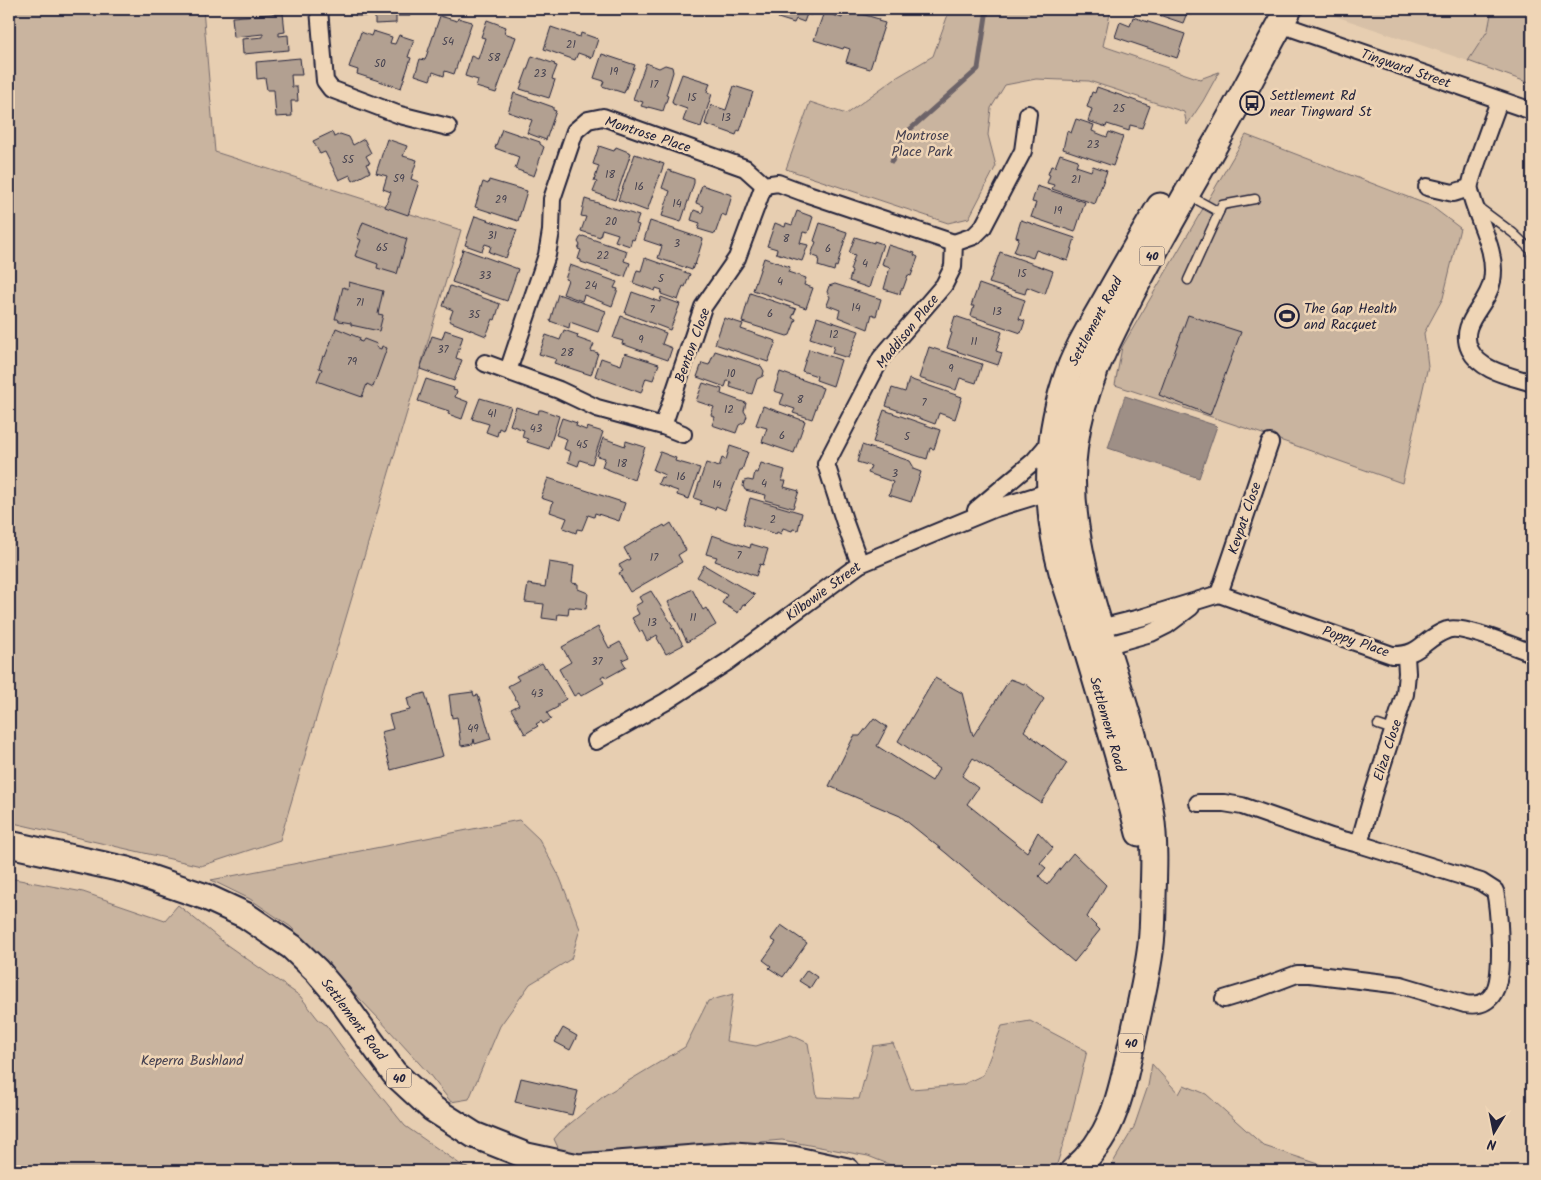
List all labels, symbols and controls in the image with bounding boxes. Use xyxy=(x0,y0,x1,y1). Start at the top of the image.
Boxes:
house number: 54 xyxy=(442,33,454,51)
house number: 21 xyxy=(566,36,576,54)
street label: Tingward Street xyxy=(1358,43,1454,95)
house number: 58 xyxy=(488,49,501,67)
house number: 50 xyxy=(374,55,386,73)
house number: 19 xyxy=(610,63,619,81)
house number: 23 xyxy=(534,65,546,83)
house number: 17 xyxy=(650,76,659,94)
place label: Settlement Rd near Tingward St xyxy=(1270,85,1372,123)
house number: 15 xyxy=(687,89,698,107)
bus stop icon: Settlement Rd near Tingward St xyxy=(1239,90,1265,116)
house number: 25 xyxy=(1113,100,1126,118)
house number: 13 xyxy=(721,109,731,127)
street label: Montrose Place xyxy=(602,111,694,159)
park label: Montrose Place Park xyxy=(891,125,953,163)
house number: 23 xyxy=(1087,136,1099,154)
house number: 55 xyxy=(342,151,355,169)
house number: 18 xyxy=(605,166,615,184)
house number: 59 xyxy=(393,170,405,188)
house number: 21 xyxy=(1071,171,1081,189)
house number: 16 xyxy=(634,178,644,196)
house number: 29 xyxy=(495,191,508,209)
house number: 14 xyxy=(672,195,682,213)
house number: 19 xyxy=(1054,202,1063,220)
house number: 20 xyxy=(605,213,617,231)
house number: 31 xyxy=(487,227,497,245)
house number: 8 xyxy=(783,230,790,248)
house number: 3 xyxy=(674,235,680,253)
house number: 65 xyxy=(376,239,389,257)
house number: 6 xyxy=(825,240,831,258)
house number: 22 xyxy=(597,247,609,265)
road number: 40 xyxy=(1140,247,1164,266)
house number: 4 xyxy=(862,255,868,273)
house number: 15 xyxy=(1017,265,1028,283)
house number: 33 xyxy=(479,267,491,285)
house number: 5 xyxy=(658,270,665,288)
street label: Settlement Road xyxy=(1063,272,1129,370)
house number: 4 xyxy=(777,273,783,291)
house number: 24 xyxy=(585,277,597,295)
street label: Maddison Place xyxy=(871,289,945,374)
house number: 71 xyxy=(356,294,364,312)
place label: The Gap Health and Racquet xyxy=(1304,298,1397,336)
house number: 14 xyxy=(851,299,861,317)
house number: 7 xyxy=(649,301,655,319)
house number: 13 xyxy=(992,303,1002,321)
sports icon: The Gap Health and Racquet xyxy=(1274,303,1300,329)
street label: Benton Close xyxy=(669,304,717,386)
house number: 6 xyxy=(767,305,773,323)
house number: 35 xyxy=(468,306,481,324)
house number: 12 xyxy=(829,326,839,344)
house number: 9 xyxy=(638,331,644,349)
house number: 11 xyxy=(971,333,977,351)
house number: 37 xyxy=(437,341,450,359)
house number: 28 xyxy=(560,344,574,362)
house number: 79 xyxy=(347,353,358,371)
house number: 9 xyxy=(948,360,954,378)
house number: 10 xyxy=(727,365,736,383)
house number: 8 xyxy=(797,391,804,409)
house number: 7 xyxy=(921,394,927,412)
house number: 12 xyxy=(724,401,734,419)
house number: 41 xyxy=(487,405,497,423)
house number: 43 xyxy=(530,420,542,438)
house number: 6 xyxy=(779,427,785,445)
house number: 5 xyxy=(904,428,911,446)
house number: 45 xyxy=(576,436,589,454)
house number: 18 xyxy=(617,455,627,473)
house number: 3 xyxy=(892,465,898,483)
house number: 16 xyxy=(676,468,686,486)
house number: 4 xyxy=(761,475,767,493)
house number: 14 xyxy=(712,476,722,494)
street label: Kevpat Close xyxy=(1222,479,1268,557)
house number: 2 xyxy=(770,511,776,529)
house number: 7 xyxy=(736,547,742,565)
house number: 17 xyxy=(650,549,659,567)
street label: Kilbowie Street xyxy=(781,556,866,627)
house number: 11 xyxy=(690,609,696,627)
house number: 13 xyxy=(647,614,657,632)
street label: Poppy Place xyxy=(1319,620,1393,664)
house number: 37 xyxy=(591,653,604,671)
street label: Settlement Road xyxy=(1083,674,1131,776)
house number: 43 xyxy=(531,685,543,703)
street label: Eliza Close xyxy=(1368,716,1408,784)
house number: 49 xyxy=(467,720,479,738)
street label: Settlement Road xyxy=(315,974,392,1066)
road number: 40 xyxy=(1118,1034,1144,1052)
park label: Keperra Bushland xyxy=(141,1050,244,1072)
road number: 40 xyxy=(386,1068,412,1088)
north arrow xyxy=(1468,1108,1518,1158)
text: N xyxy=(1485,1132,1498,1155)

